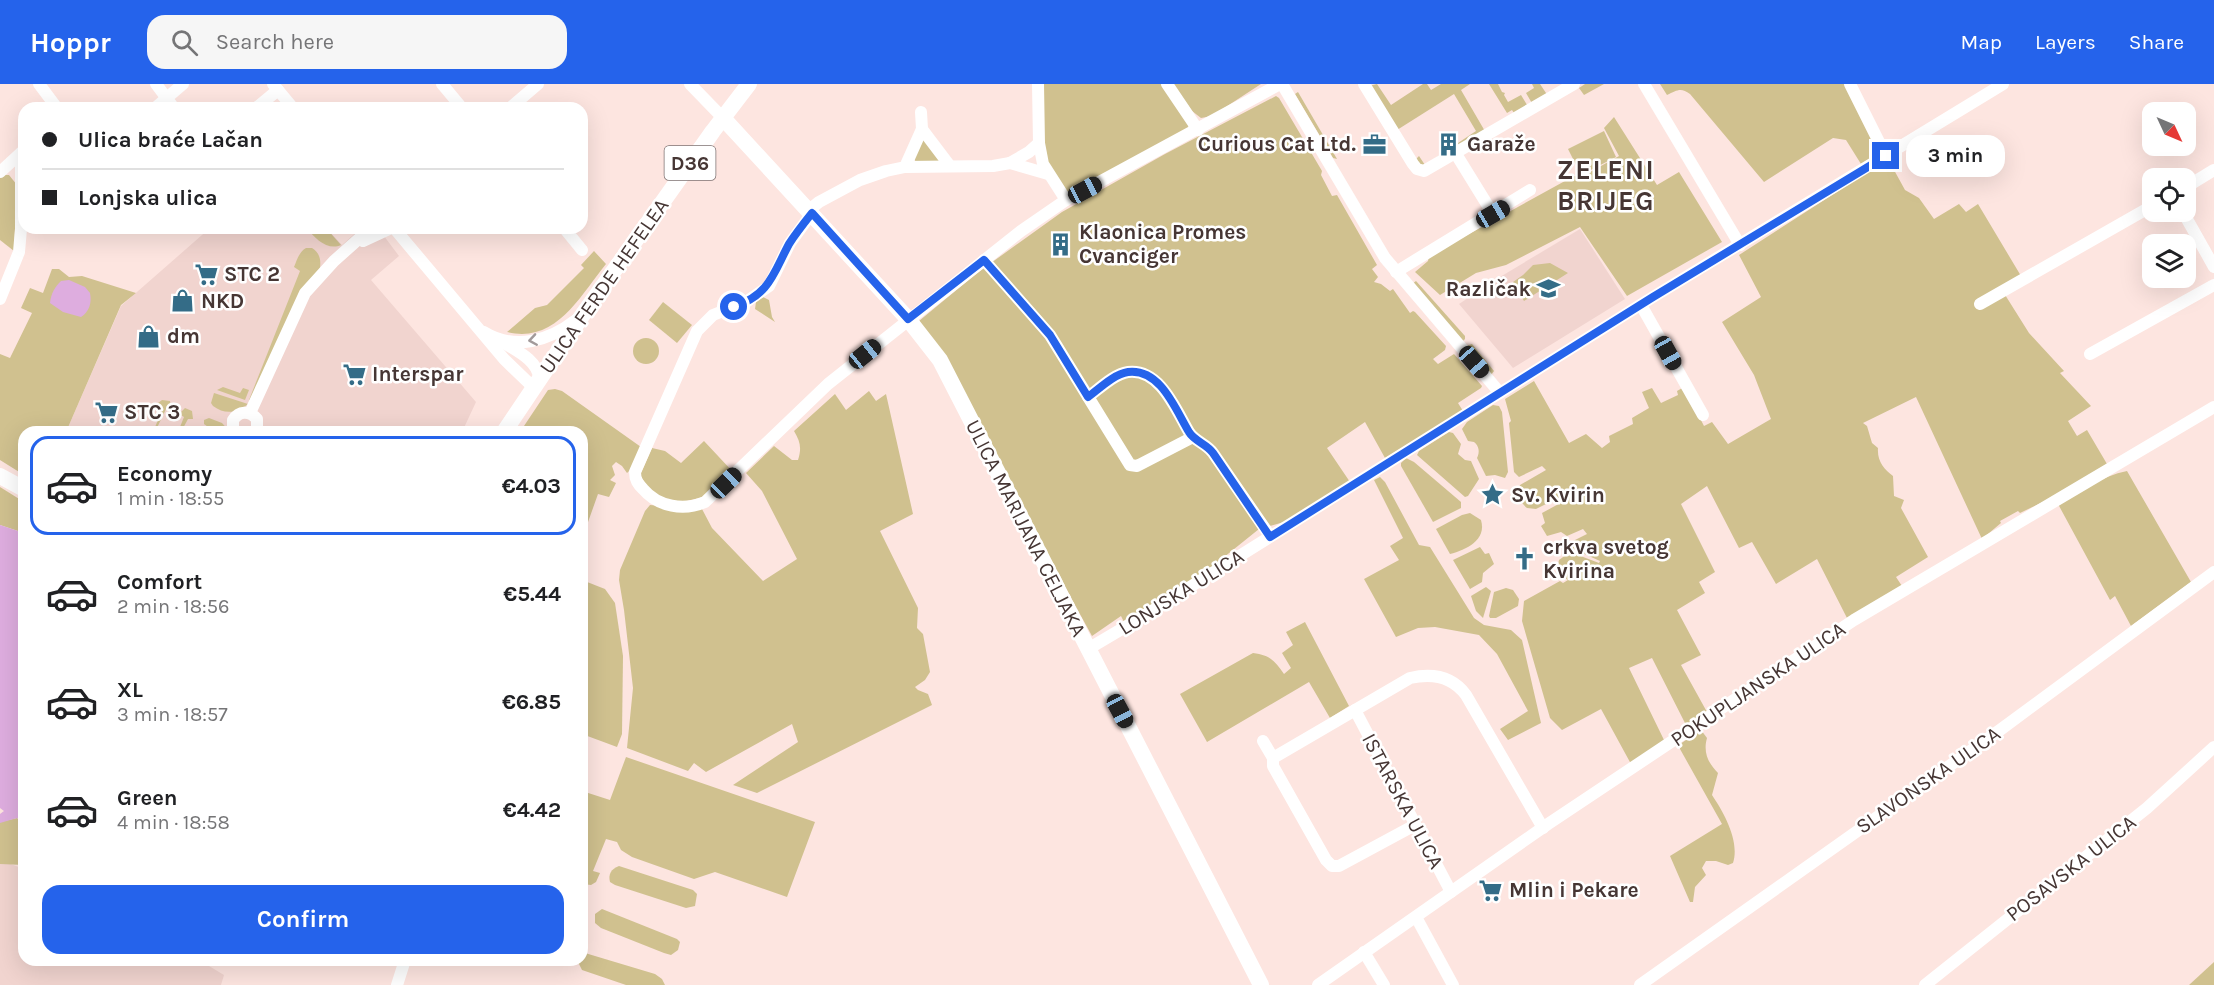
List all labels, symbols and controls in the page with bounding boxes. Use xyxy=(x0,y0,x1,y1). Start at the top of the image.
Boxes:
search box xyxy=(147,15,567,69)
text: Hoppr xyxy=(30,26,111,59)
icon: search xyxy=(168,26,201,59)
text: Search here xyxy=(216,29,334,55)
text: Map xyxy=(1960,30,2002,54)
text: Layers xyxy=(2035,30,2096,54)
text: Share xyxy=(2129,30,2184,54)
north arrow xyxy=(2142,102,2196,156)
map controls xyxy=(2142,102,2196,288)
text: Ulica braće Lačan xyxy=(78,127,263,153)
office icon: Curious Cat Ltd. xyxy=(1361,131,1387,157)
building icon: Garaže xyxy=(1436,131,1462,157)
place label: Curious Cat Ltd. xyxy=(1198,132,1356,156)
place label: Garaže xyxy=(1467,132,1536,156)
callout: 3 min xyxy=(1907,135,2006,177)
route end xyxy=(1872,142,1899,169)
text: 3 min xyxy=(1928,144,1983,167)
road number: D36 xyxy=(664,146,716,180)
district label: ZELENI BRIJEG xyxy=(1557,154,1655,217)
button: locate xyxy=(2142,168,2196,222)
car xyxy=(1065,174,1105,206)
text: Lonjska ulica xyxy=(78,185,218,211)
street label: ULICA FERDE HEFELEA xyxy=(535,194,673,378)
car xyxy=(1473,197,1513,231)
place label: Klaonica Promes Cvanciger xyxy=(1079,220,1246,268)
building icon: Klaonica Promes Cvanciger xyxy=(1048,231,1074,257)
button: layers xyxy=(2142,234,2196,288)
supermarket icon: STC 2 xyxy=(193,261,219,287)
place label: STC 2 xyxy=(224,262,280,286)
school or university icon: Različak xyxy=(1536,276,1562,302)
place label: Različak xyxy=(1446,277,1532,301)
shop icon: NKD xyxy=(170,288,196,314)
place label: NKD xyxy=(201,289,244,313)
route start xyxy=(720,293,747,320)
shop icon: dm xyxy=(136,323,162,349)
place label: dm xyxy=(167,324,200,348)
car xyxy=(1651,333,1685,373)
one-way arrow xyxy=(529,334,538,346)
car xyxy=(845,336,885,372)
car xyxy=(1455,343,1493,381)
supermarket icon: Interspar xyxy=(341,361,367,387)
place label: Interspar xyxy=(372,362,464,386)
supermarket icon: STC 3 xyxy=(93,399,119,425)
place label: STC 3 xyxy=(124,400,180,424)
street label: ULICA MARIJANA CELJAKA xyxy=(961,416,1091,640)
icon: car xyxy=(45,459,99,513)
text: Economy xyxy=(117,461,212,487)
car xyxy=(707,464,745,502)
text: €4.03 xyxy=(502,473,561,499)
place icon: Sv. Kvirin xyxy=(1480,482,1506,508)
place label: Sv. Kvirin xyxy=(1511,483,1605,507)
text: 1 min · 18:55 xyxy=(117,487,224,510)
place label: crkva svetog Kvirina xyxy=(1543,535,1669,583)
street label: LONJSKA ULICA xyxy=(1114,544,1248,640)
church icon: crkva svetog Kvirina xyxy=(1512,546,1538,572)
icon: car xyxy=(45,567,99,621)
text: Comfort xyxy=(117,569,202,595)
text: €5.44 xyxy=(503,581,561,607)
text: 2 min · 18:56 xyxy=(117,595,229,618)
street label: POKUPLJANSKA ULICA xyxy=(1666,617,1850,751)
icon: car xyxy=(45,675,99,729)
text: XL xyxy=(117,677,143,703)
text: €6.85 xyxy=(502,689,561,715)
car xyxy=(1104,691,1136,731)
text: 3 min · 18:57 xyxy=(117,703,228,726)
street label: SLAVONSKA ULICA xyxy=(1851,721,2005,839)
street label: ISTARSKA ULICA xyxy=(1357,729,1449,873)
icon: car xyxy=(45,783,99,837)
text: Green xyxy=(117,785,178,811)
text: €4.42 xyxy=(503,797,561,823)
street label: POSAVSKA ULICA xyxy=(2001,810,2141,926)
text: 4 min · 18:58 xyxy=(117,811,230,834)
supermarket icon: Mlin i Pekare xyxy=(1478,877,1504,903)
place label: Mlin i Pekare xyxy=(1509,878,1639,902)
button: Confirm xyxy=(42,885,564,954)

